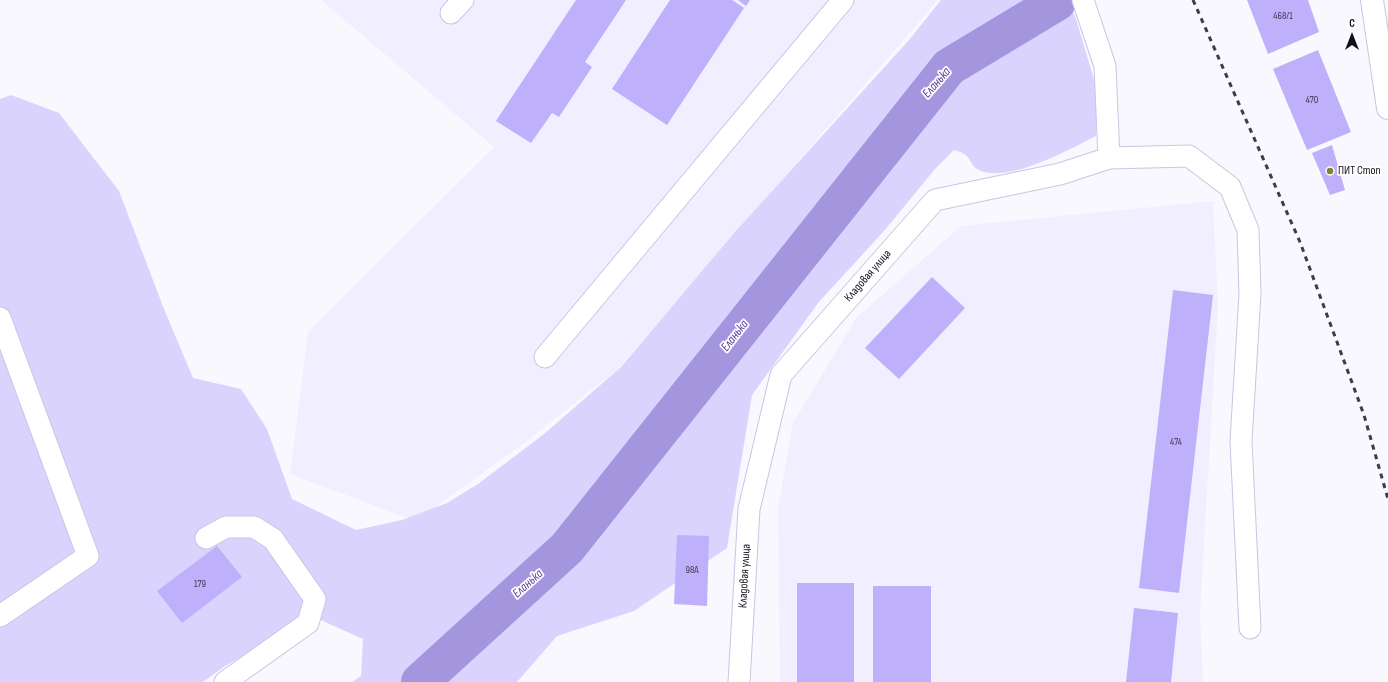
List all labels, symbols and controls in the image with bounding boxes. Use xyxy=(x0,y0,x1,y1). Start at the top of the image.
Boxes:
house number: 468/1 xyxy=(1273,10,1293,22)
north arrow xyxy=(1332,16,1372,56)
text: С xyxy=(1349,17,1355,30)
water label: Еланька xyxy=(920,65,954,101)
house number: 470 xyxy=(1306,94,1318,106)
place label: ПИТ Стоп xyxy=(1338,164,1381,178)
marker: ПИТ Стоп xyxy=(1325,166,1335,176)
street label: Кладовая улица xyxy=(842,247,894,305)
water label: Еланька xyxy=(718,317,752,355)
house number: 474 xyxy=(1170,436,1182,448)
street label: Кладовая улица xyxy=(736,544,754,608)
house number: 98А xyxy=(685,564,699,576)
water label: Еланька xyxy=(510,566,546,602)
house number: 179 xyxy=(194,578,206,590)

